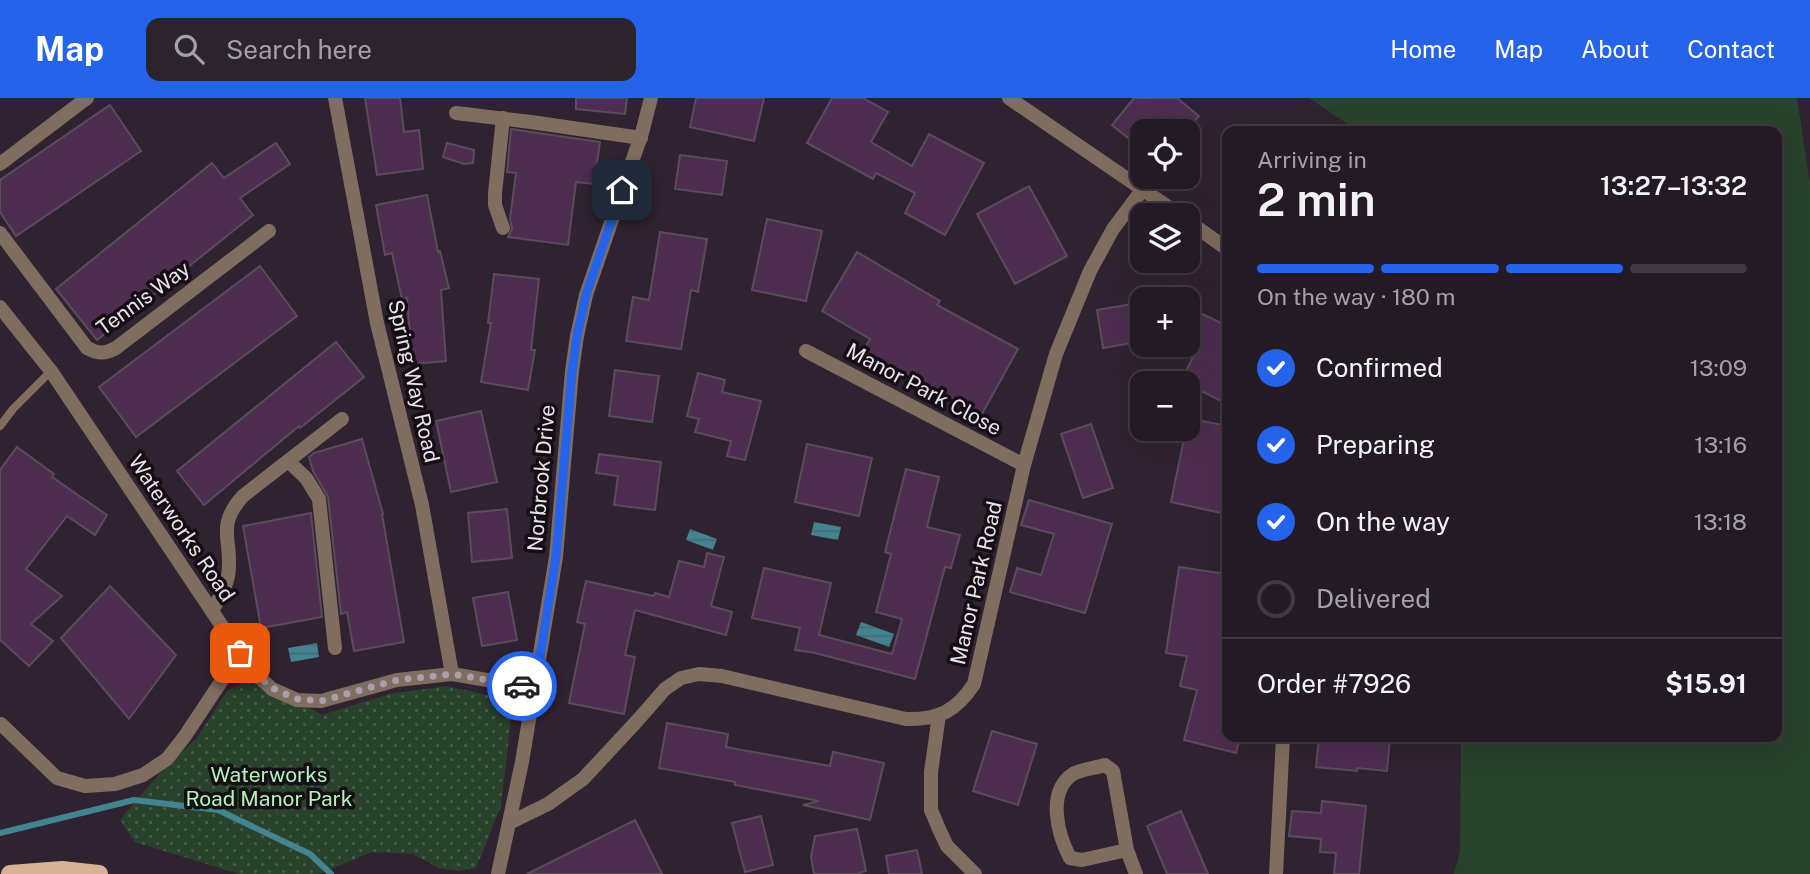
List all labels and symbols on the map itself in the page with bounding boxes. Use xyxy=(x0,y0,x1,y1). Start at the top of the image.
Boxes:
pin xyxy=(592,160,652,220)
street label: Tennis Way xyxy=(92,256,194,340)
street label: Spring Way Road xyxy=(383,297,445,465)
street label: Manor Park Close xyxy=(842,338,1006,440)
street label: Norbrook Drive xyxy=(522,404,560,552)
street label: Waterworks Road xyxy=(124,450,240,606)
street label: Manor Park Road xyxy=(945,499,1007,667)
pin xyxy=(210,623,270,683)
courier xyxy=(487,651,557,721)
park label: Waterworks Road Manor Park xyxy=(185,762,353,811)

